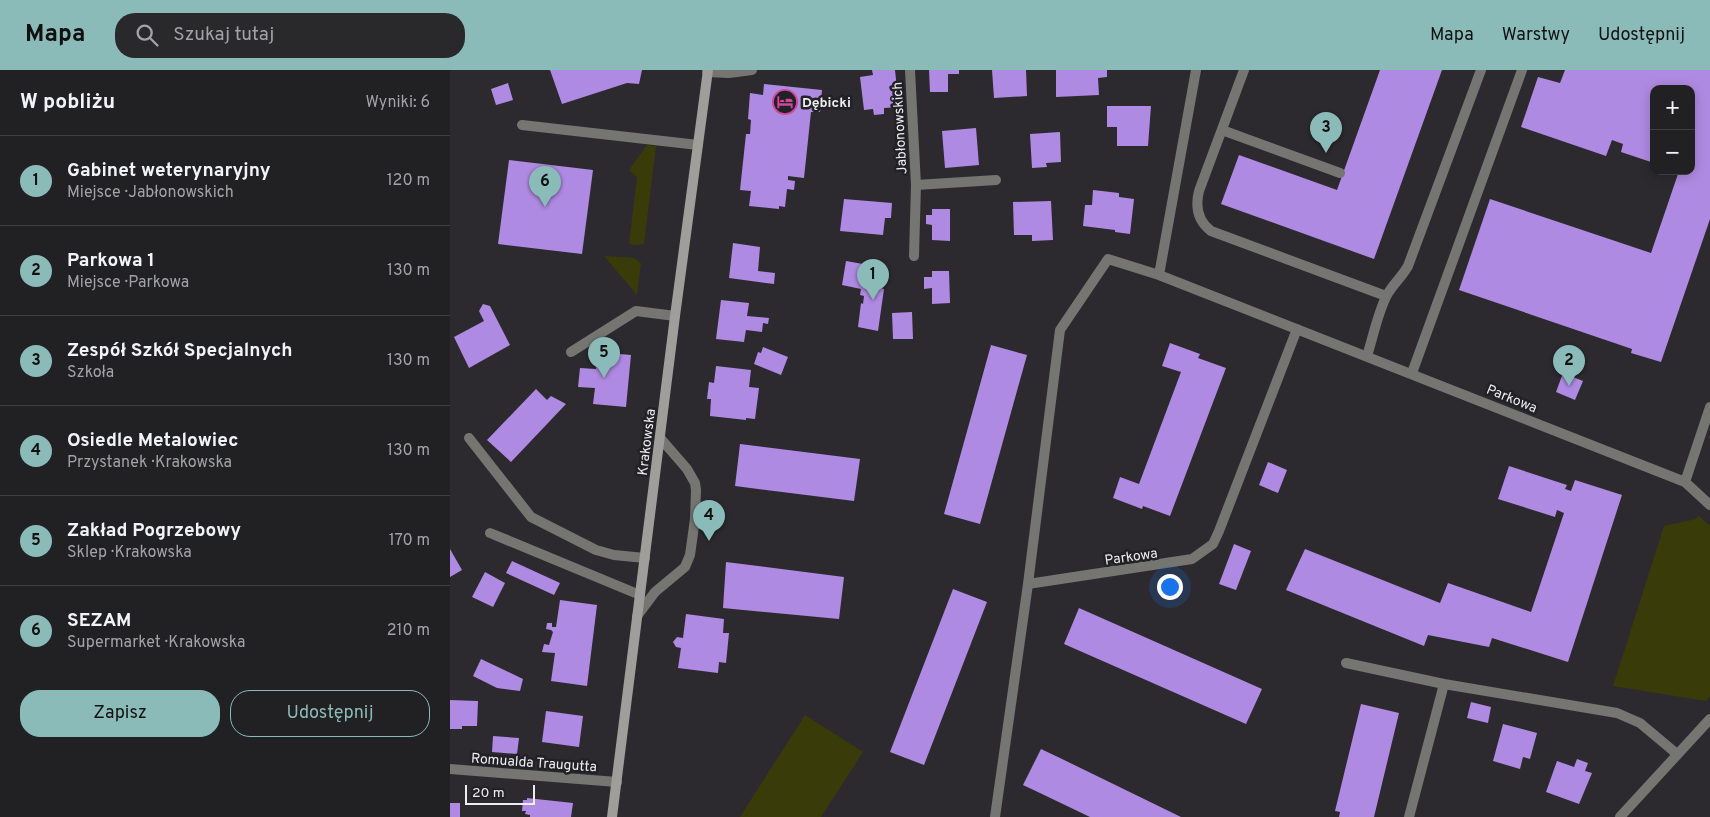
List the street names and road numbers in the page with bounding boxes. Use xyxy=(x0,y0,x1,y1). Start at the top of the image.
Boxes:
street label: Jabłonowskich xyxy=(890,81,911,175)
street label: Parkowa xyxy=(1484,382,1539,417)
street label: Krakowska xyxy=(635,408,660,477)
street label: Parkowa xyxy=(1104,545,1159,570)
street label: Romualda Traugutta xyxy=(470,751,597,776)

